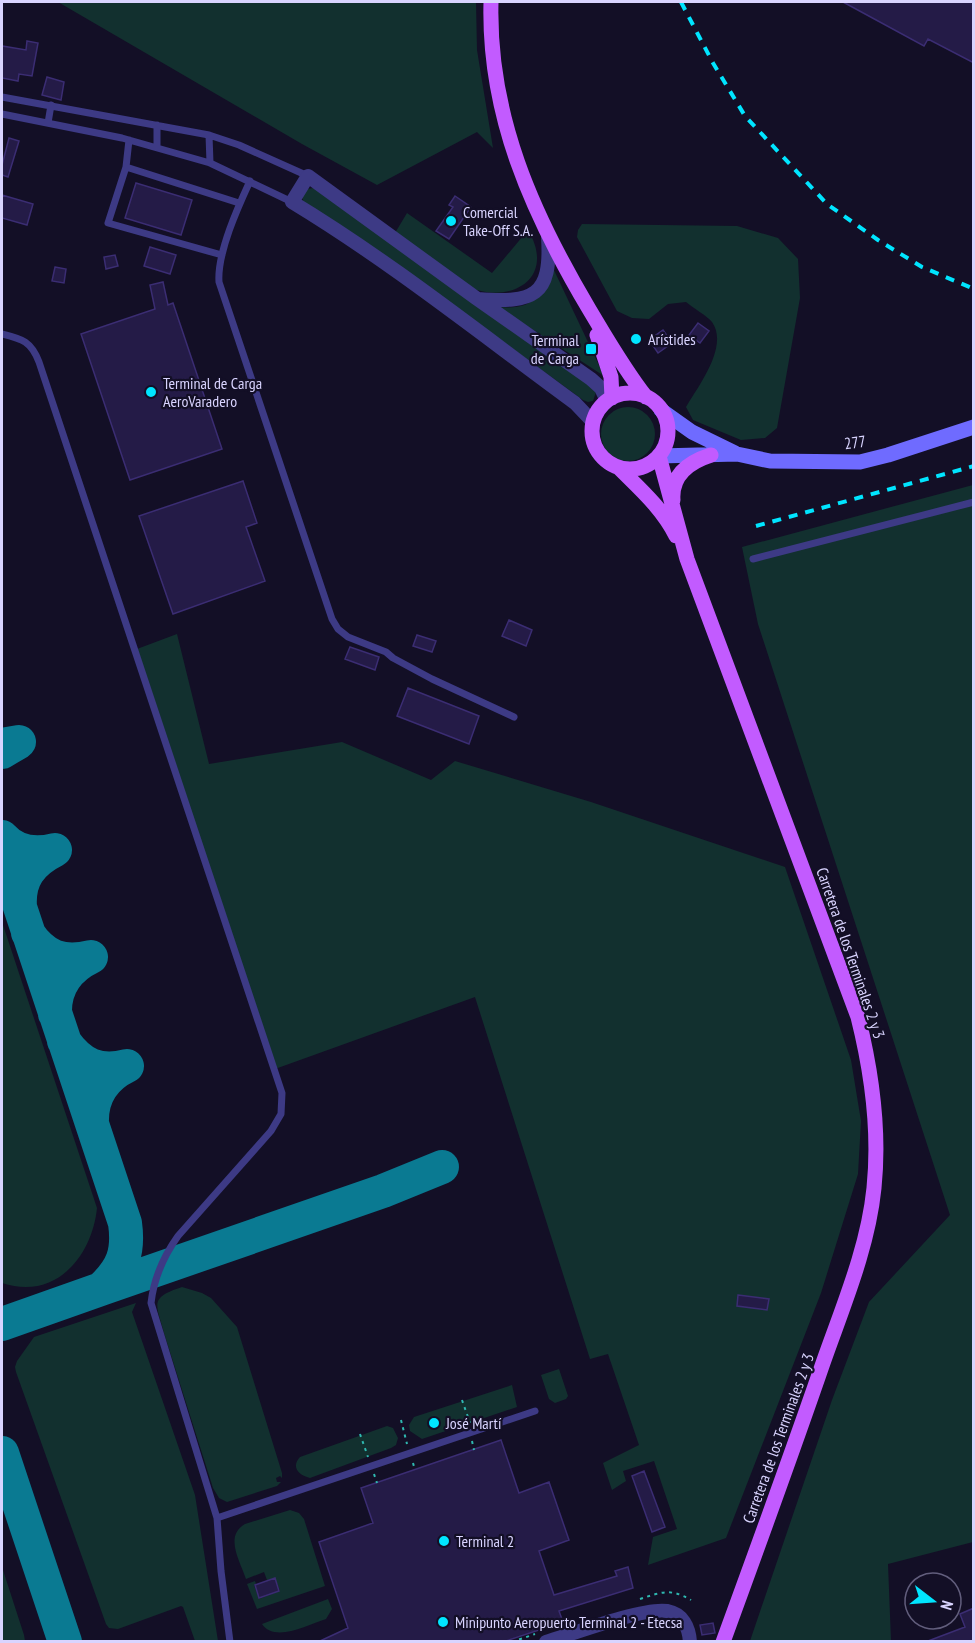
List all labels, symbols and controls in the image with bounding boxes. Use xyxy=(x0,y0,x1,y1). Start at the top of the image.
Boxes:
place label: Comercial Take-Off S.A. xyxy=(463,202,533,240)
marker: Comercial Take-Off S.A. xyxy=(444,214,458,228)
place label: Arístides xyxy=(648,329,696,349)
place label: Terminal de Carga xyxy=(531,330,579,368)
marker: Arístides xyxy=(629,332,643,346)
marker: Terminal de Carga xyxy=(584,342,598,356)
place label: Terminal de Carga AeroVaradero xyxy=(163,373,262,411)
marker: Terminal de Carga AeroVaradero xyxy=(144,385,158,399)
street label: 277 xyxy=(843,431,867,453)
street label: Carretera de los Terminales 2 y 3 xyxy=(812,865,890,1041)
street label: Carretera de los Terminales 2 y 3 xyxy=(738,1350,818,1526)
place label: José Martí xyxy=(445,1413,502,1433)
marker: José Martí xyxy=(427,1416,441,1430)
place label: Terminal 2 xyxy=(456,1531,514,1551)
marker: Terminal 2 xyxy=(437,1534,451,1548)
north arrow xyxy=(903,1571,963,1631)
text: N xyxy=(937,1598,958,1612)
place label: Minipunto Aeropuerto Terminal 2 - Etecsa xyxy=(455,1612,682,1632)
marker: Minipunto Aeropuerto Terminal 2 - Etecsa xyxy=(436,1615,450,1629)

